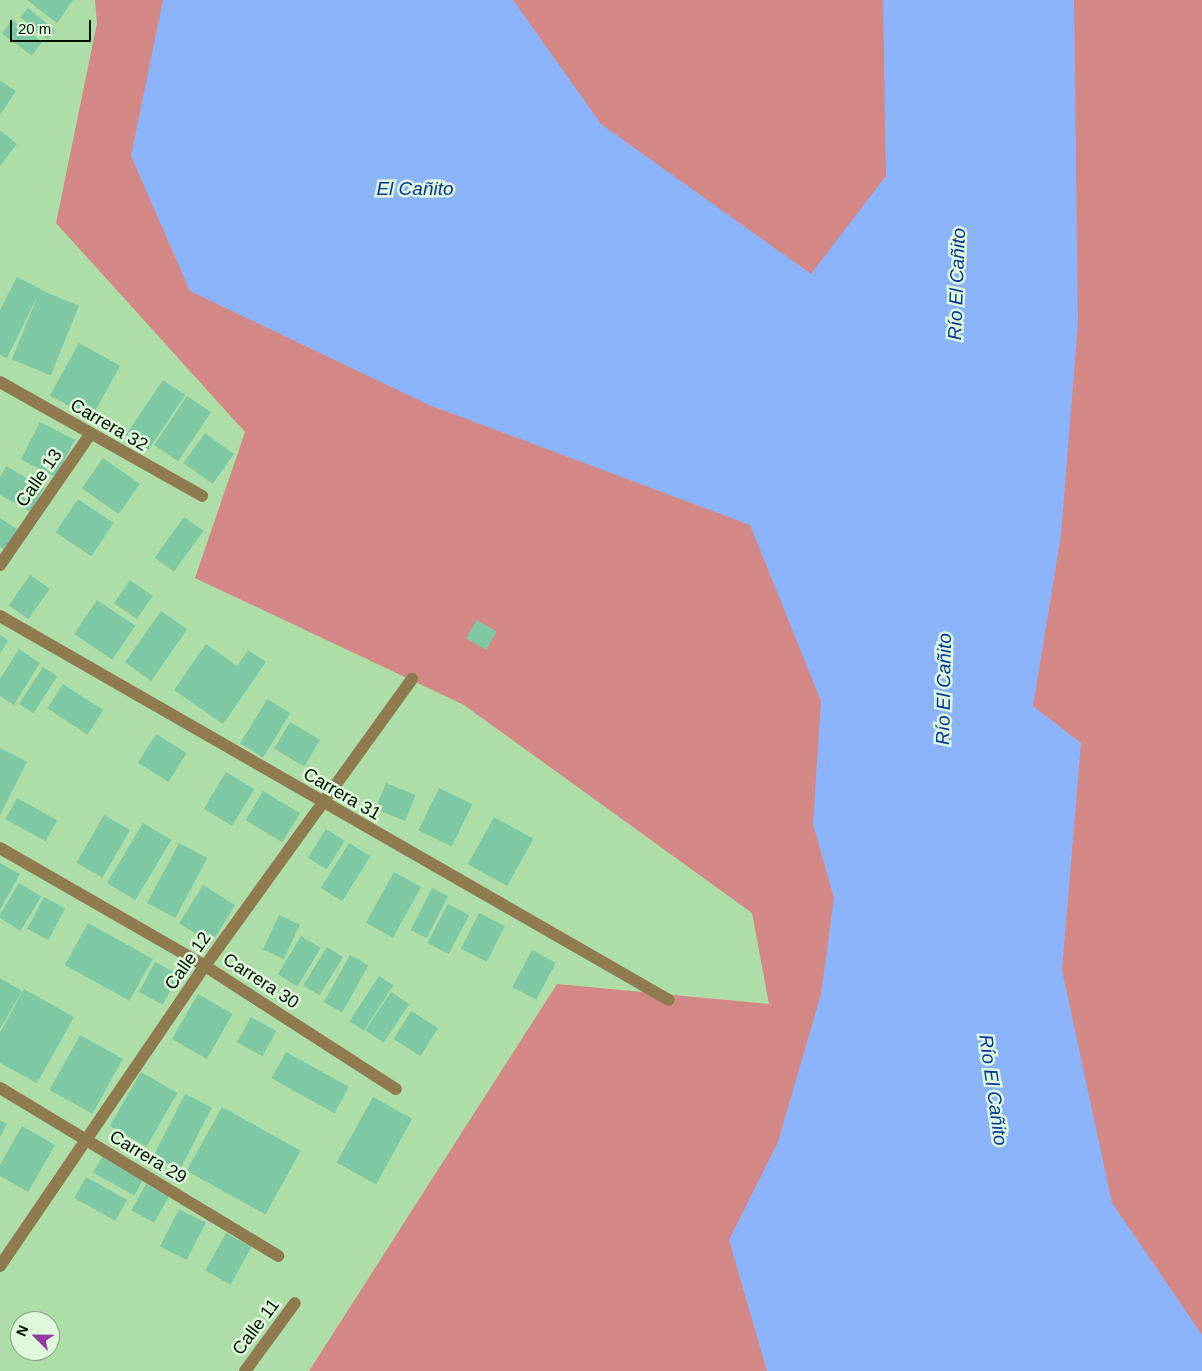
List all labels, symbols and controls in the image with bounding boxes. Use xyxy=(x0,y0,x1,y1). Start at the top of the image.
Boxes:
scale bar xyxy=(12,10,94,42)
text: 20 m xyxy=(18,20,51,37)
water label: El Cañito xyxy=(376,178,454,200)
water label: Río El Cañito xyxy=(944,228,970,340)
street label: Carrera 32 xyxy=(66,394,152,456)
street label: Calle 13 xyxy=(11,445,67,511)
water label: Río El Cañito xyxy=(932,633,956,745)
street label: Carrera 31 xyxy=(299,763,385,825)
street label: Calle 12 xyxy=(160,928,216,994)
street label: Carrera 30 xyxy=(219,949,303,1013)
water label: Río El Cañito xyxy=(974,1033,1012,1147)
street label: Carrera 29 xyxy=(106,1126,190,1188)
street label: Calle 11 xyxy=(228,1295,284,1359)
north arrow xyxy=(10,1311,60,1361)
text: N xyxy=(13,1323,31,1338)

